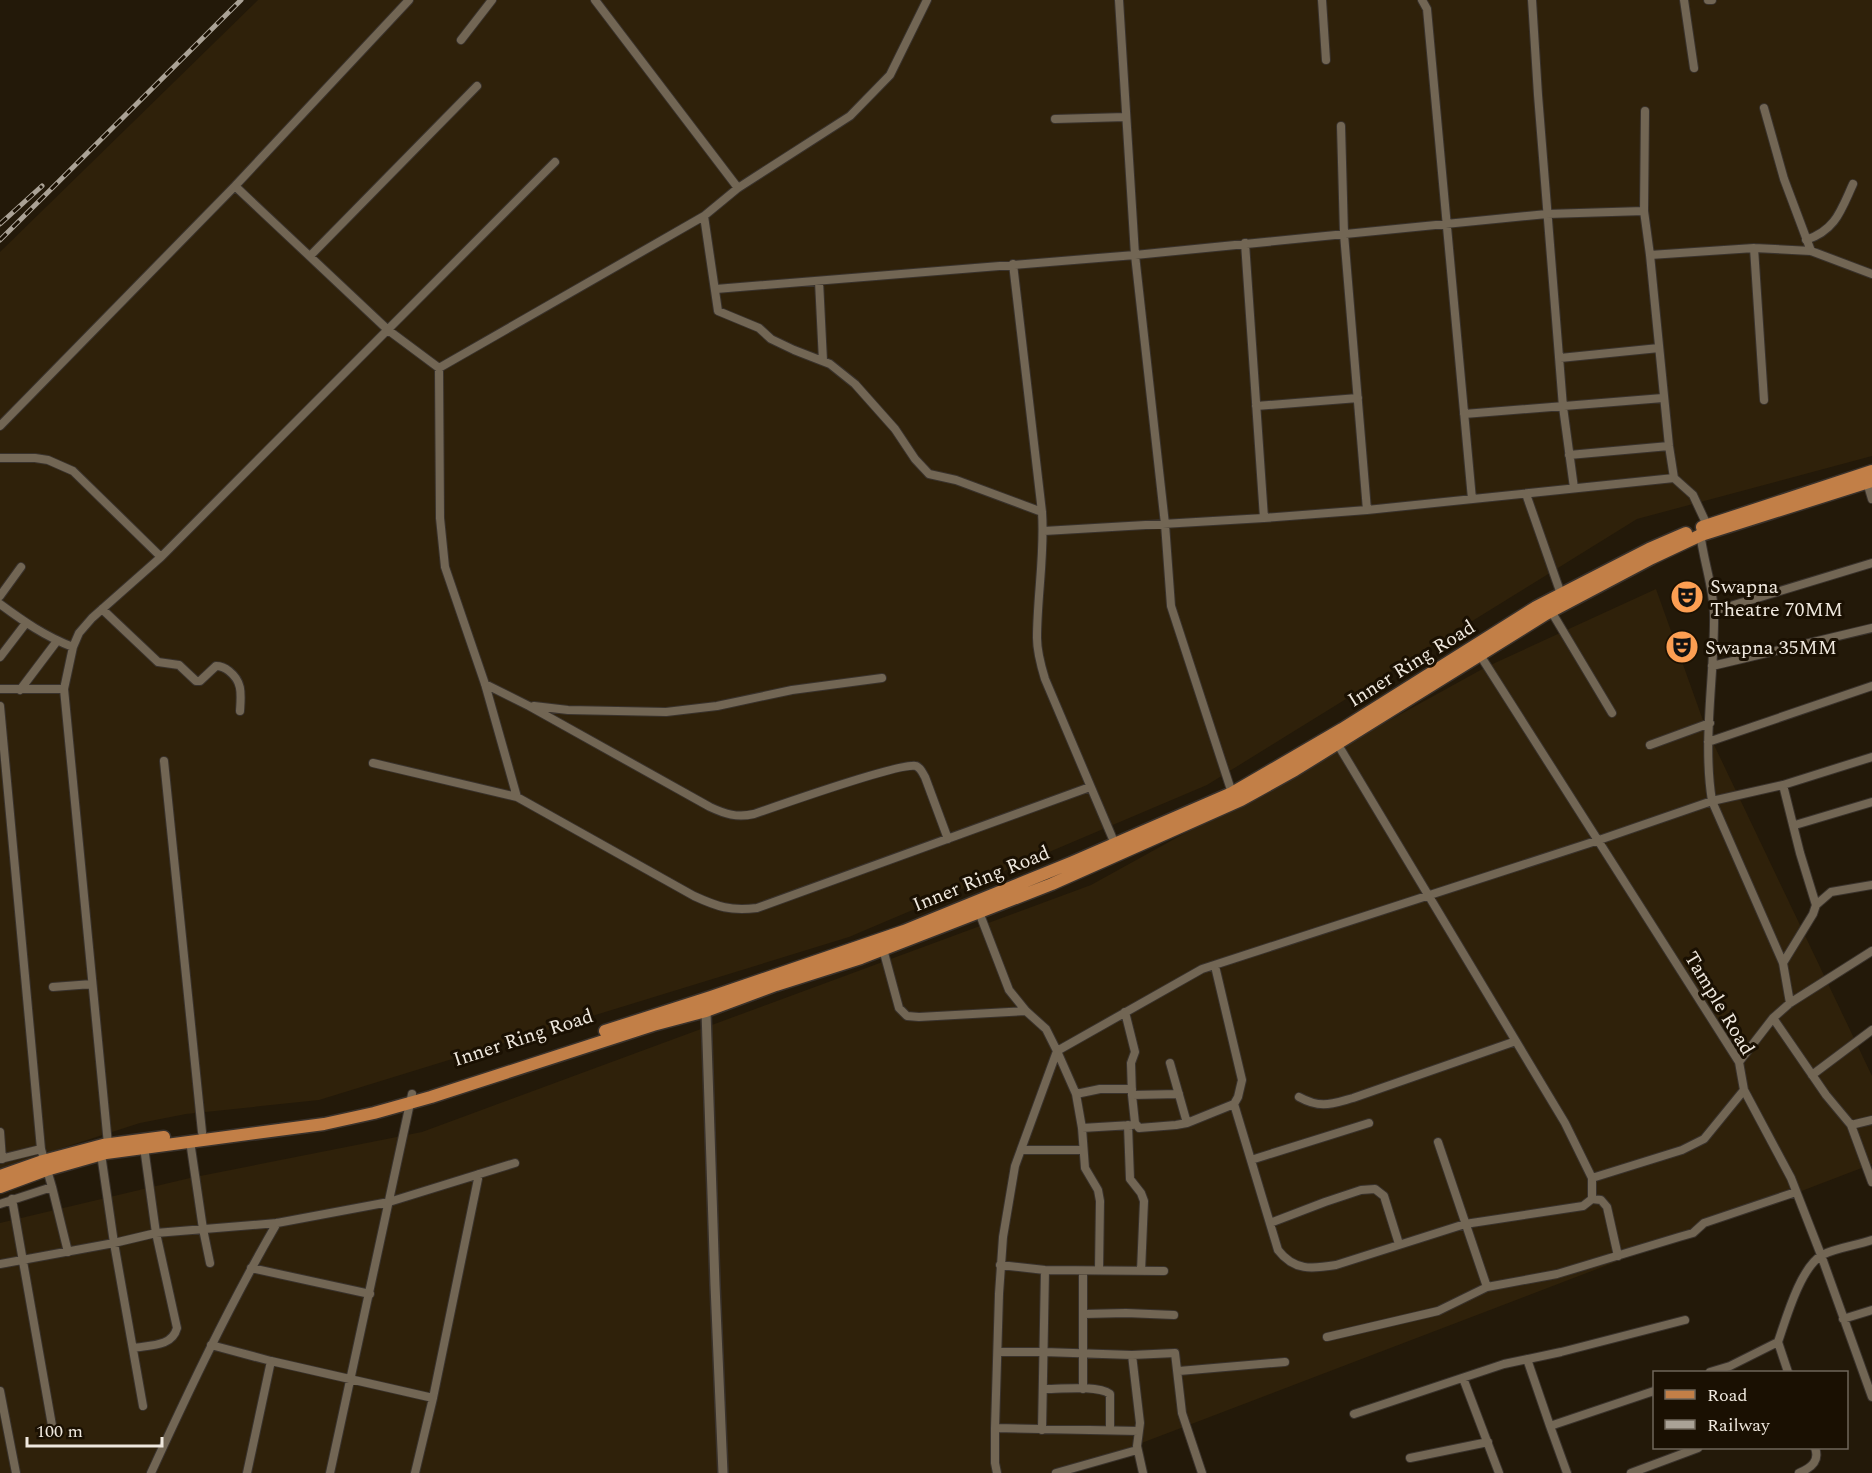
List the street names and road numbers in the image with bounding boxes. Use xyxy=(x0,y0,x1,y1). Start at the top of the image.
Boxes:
street label: Inner Ring Road xyxy=(1342,613,1481,715)
street label: Inner Ring Road xyxy=(908,838,1055,920)
street label: Tample Road xyxy=(1676,946,1762,1061)
street label: Inner Ring Road xyxy=(449,1001,597,1075)

